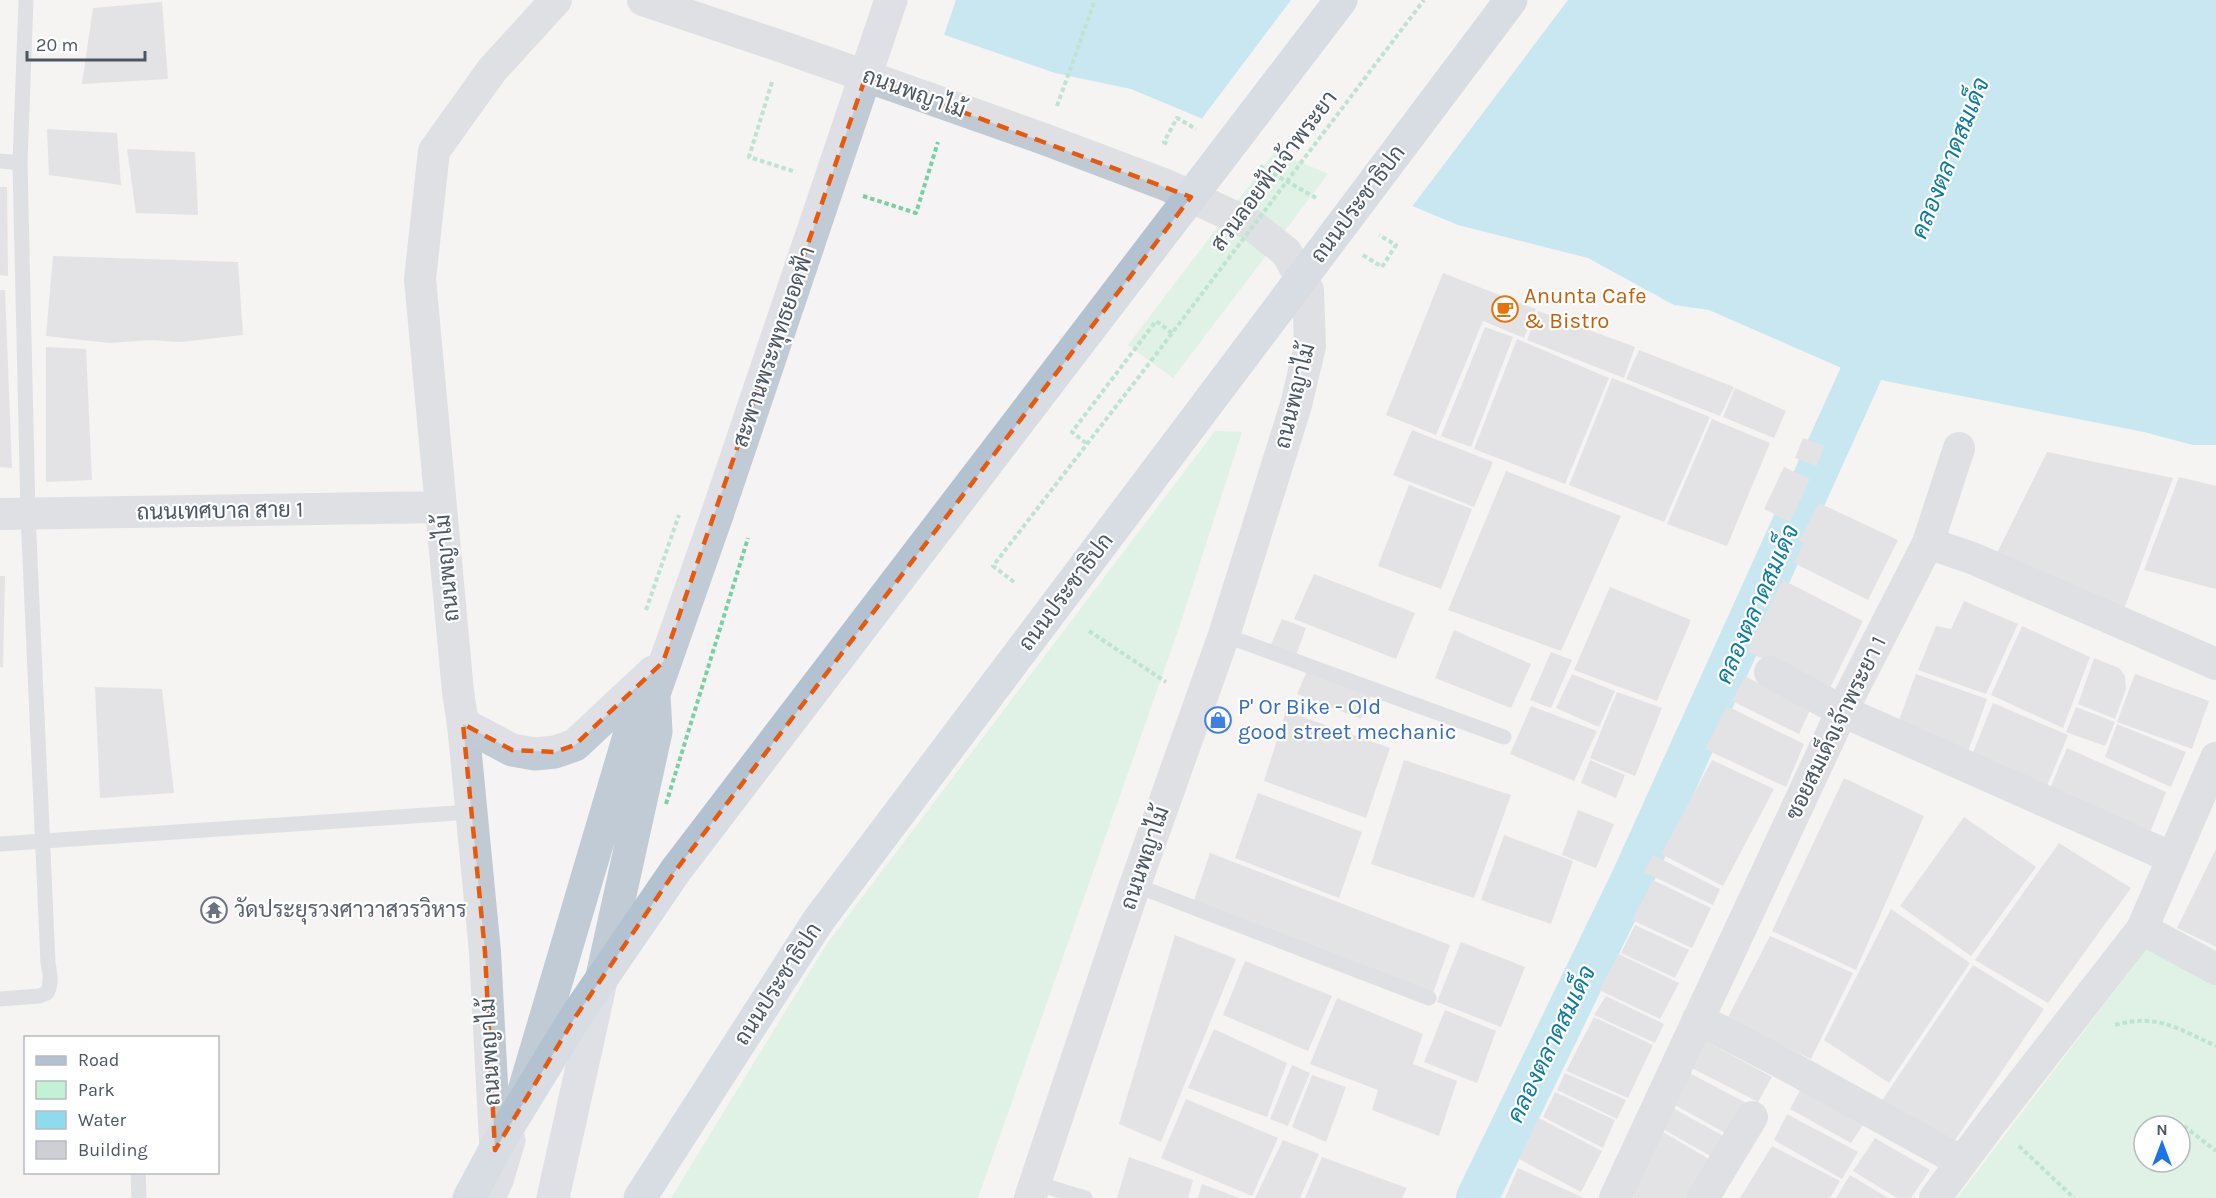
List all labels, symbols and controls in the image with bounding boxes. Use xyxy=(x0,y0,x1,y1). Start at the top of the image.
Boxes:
scale bar xyxy=(27,24,146,62)
text: 20 m xyxy=(36,34,78,56)
street label: ถนนพญาไม้ xyxy=(859,60,971,124)
water label: คลองตลาดสมเด็จ xyxy=(1902,72,1995,243)
street label: สวนลอยฟ้าเจ้าพระยา xyxy=(1204,84,1343,256)
street label: ถนนประชาธิปก xyxy=(1305,139,1411,268)
street label: สะพานพระพุทธยอดฟ้า xyxy=(726,243,822,451)
place label: Anunta Cafe & Bistro xyxy=(1524,283,1647,334)
cafe icon: Anunta Cafe & Bistro xyxy=(1490,294,1520,324)
street label: ถนนพญาไม้ xyxy=(1267,339,1321,451)
street label: ถนนเทศบาล สาย 1 xyxy=(136,497,304,525)
street label: ถนนพญาไม้ xyxy=(427,512,465,623)
water label: คลองตลาดสมเด็จ xyxy=(1707,519,1805,688)
street label: ถนนประชาธิปก xyxy=(1013,527,1119,656)
street label: ซอยสมเด็จเจ้าพระยา 1 xyxy=(1778,631,1892,824)
place label: P' Or Bike - Old good street mechanic xyxy=(1238,694,1456,745)
shop icon: P' Or Bike - Old good street mechanic xyxy=(1203,705,1233,735)
street label: ถนนพญาไม้ xyxy=(1113,801,1175,913)
temple icon: วัดประยุรวงศาวาสวรวิหาร xyxy=(199,895,229,925)
place label: วัดประยุรวงศาวาสวรวิหาร xyxy=(234,896,467,925)
street label: ถนนประชาธิปก xyxy=(728,917,827,1050)
water label: คลองตลาดสมเด็จ xyxy=(1498,960,1601,1127)
street label: ถนนพญาไม้ xyxy=(472,997,506,1107)
legend xyxy=(24,1036,219,1174)
text: Road xyxy=(78,1049,119,1071)
text: Park xyxy=(78,1079,115,1101)
text: Water xyxy=(78,1109,126,1131)
north arrow xyxy=(2132,1114,2192,1174)
text: N xyxy=(2156,1120,2168,1139)
text: Building xyxy=(78,1139,148,1161)

